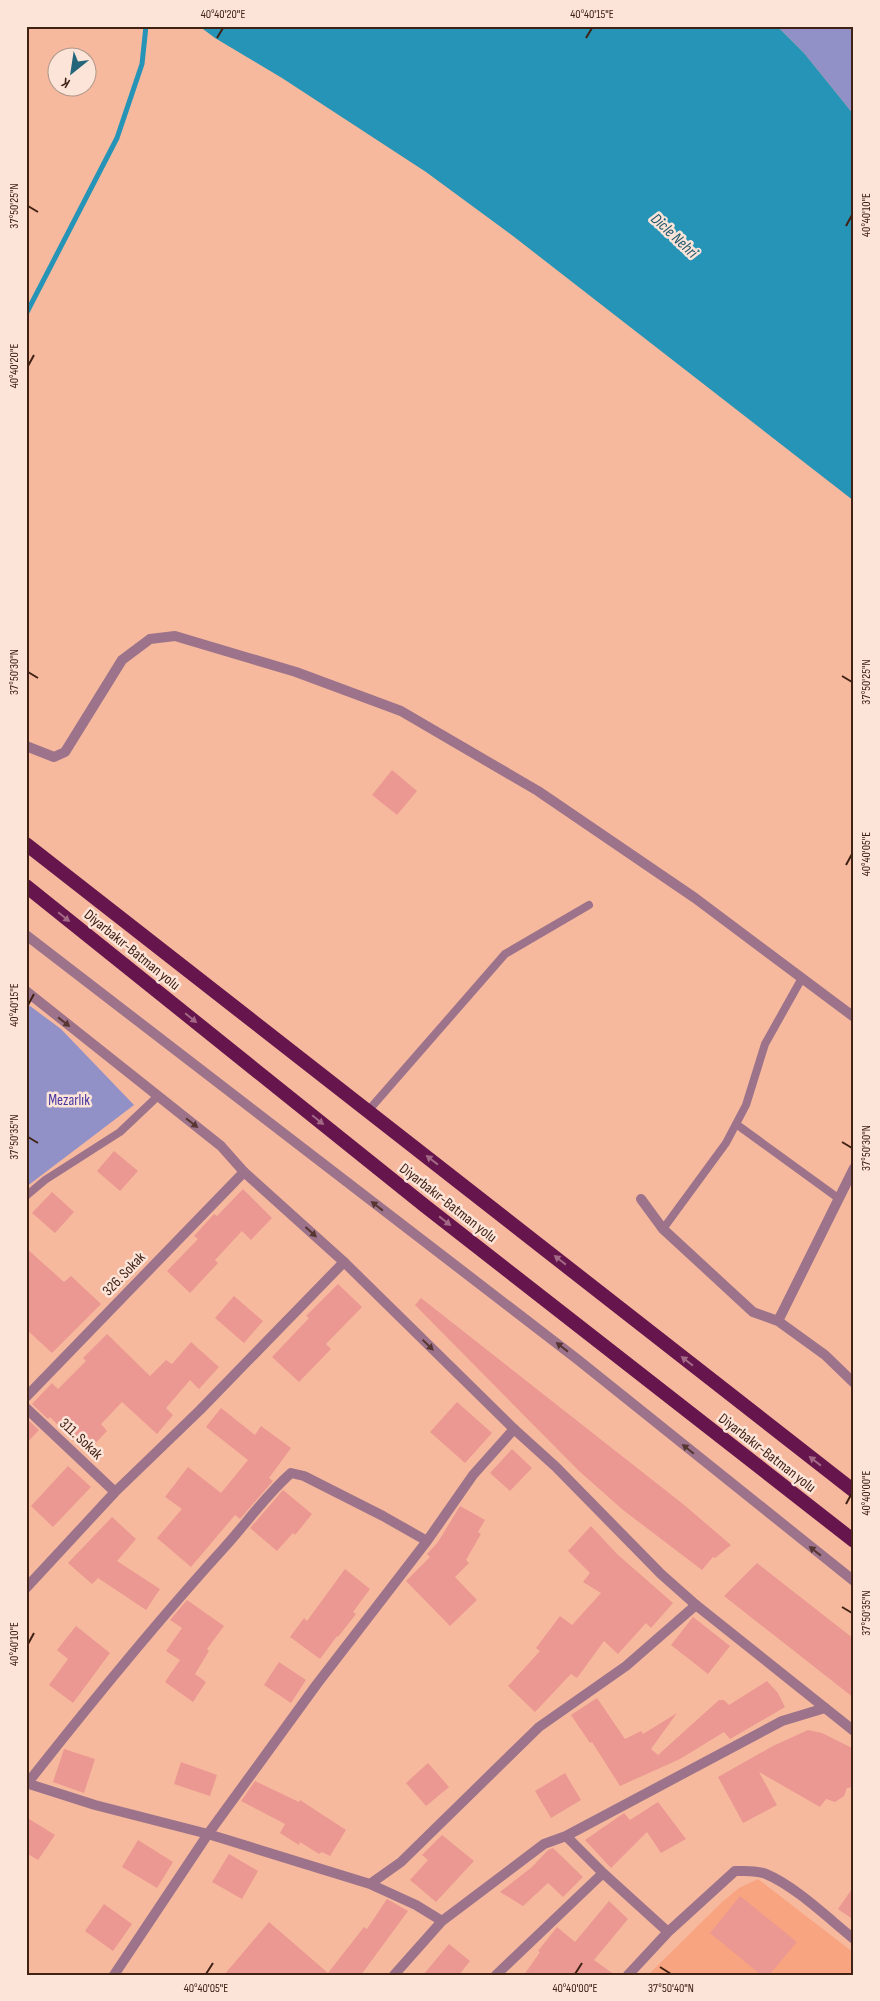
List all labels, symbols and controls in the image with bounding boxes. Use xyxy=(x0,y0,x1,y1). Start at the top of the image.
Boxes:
text: 40°40'20"E xyxy=(201,7,245,22)
text: 40°40'15"E xyxy=(570,7,614,22)
north arrow xyxy=(48,48,98,98)
text: K xyxy=(58,74,73,92)
text: 37°50'25"N xyxy=(7,183,22,229)
text: 40°40'10"E xyxy=(859,193,874,237)
water label: Dicle Nehri xyxy=(647,210,702,263)
text: 40°40'20"E xyxy=(7,344,22,388)
text: 37°50'30"N xyxy=(7,649,22,695)
text: 37°50'25"N xyxy=(859,659,874,705)
text: 40°40'05"E xyxy=(859,832,874,876)
street label: Diyarbakır-Batman yolu xyxy=(80,905,184,995)
one-way arrow xyxy=(57,911,70,922)
text: 40°40'15"E xyxy=(7,983,22,1027)
one-way arrow xyxy=(184,1013,197,1024)
one-way arrow xyxy=(58,1016,71,1027)
park label: Mezarlık xyxy=(48,1091,90,1110)
text: 37°50'35"N xyxy=(7,1114,22,1160)
one-way arrow xyxy=(311,1115,325,1125)
one-way arrow xyxy=(185,1117,198,1128)
text: 37°50'30"N xyxy=(859,1125,874,1171)
one-way arrow xyxy=(425,1155,438,1166)
street label: Diyarbakır-Batman yolu xyxy=(396,1159,500,1247)
one-way arrow xyxy=(370,1201,384,1211)
one-way arrow xyxy=(438,1216,451,1227)
one-way arrow xyxy=(305,1226,317,1238)
street label: 326. Sokak xyxy=(98,1248,150,1300)
one-way arrow xyxy=(553,1255,566,1266)
one-way arrow xyxy=(422,1339,434,1351)
one-way arrow xyxy=(556,1342,569,1353)
one-way arrow xyxy=(681,1355,694,1366)
street label: Diyarbakır-Batman yolu xyxy=(715,1409,819,1497)
street label: 311. Sokak xyxy=(55,1414,107,1464)
one-way arrow xyxy=(682,1444,695,1455)
one-way arrow xyxy=(809,1455,822,1466)
text: 40°40'00"E xyxy=(859,1470,874,1516)
one-way arrow xyxy=(809,1545,822,1556)
text: 37°50'35"N xyxy=(859,1590,874,1636)
text: 40°40'10"E xyxy=(7,1622,22,1666)
text: 40°40'05"E xyxy=(184,1981,228,1996)
text: 40°40'00"E xyxy=(552,1981,598,1996)
text: 37°50'40"N xyxy=(648,1981,694,1996)

